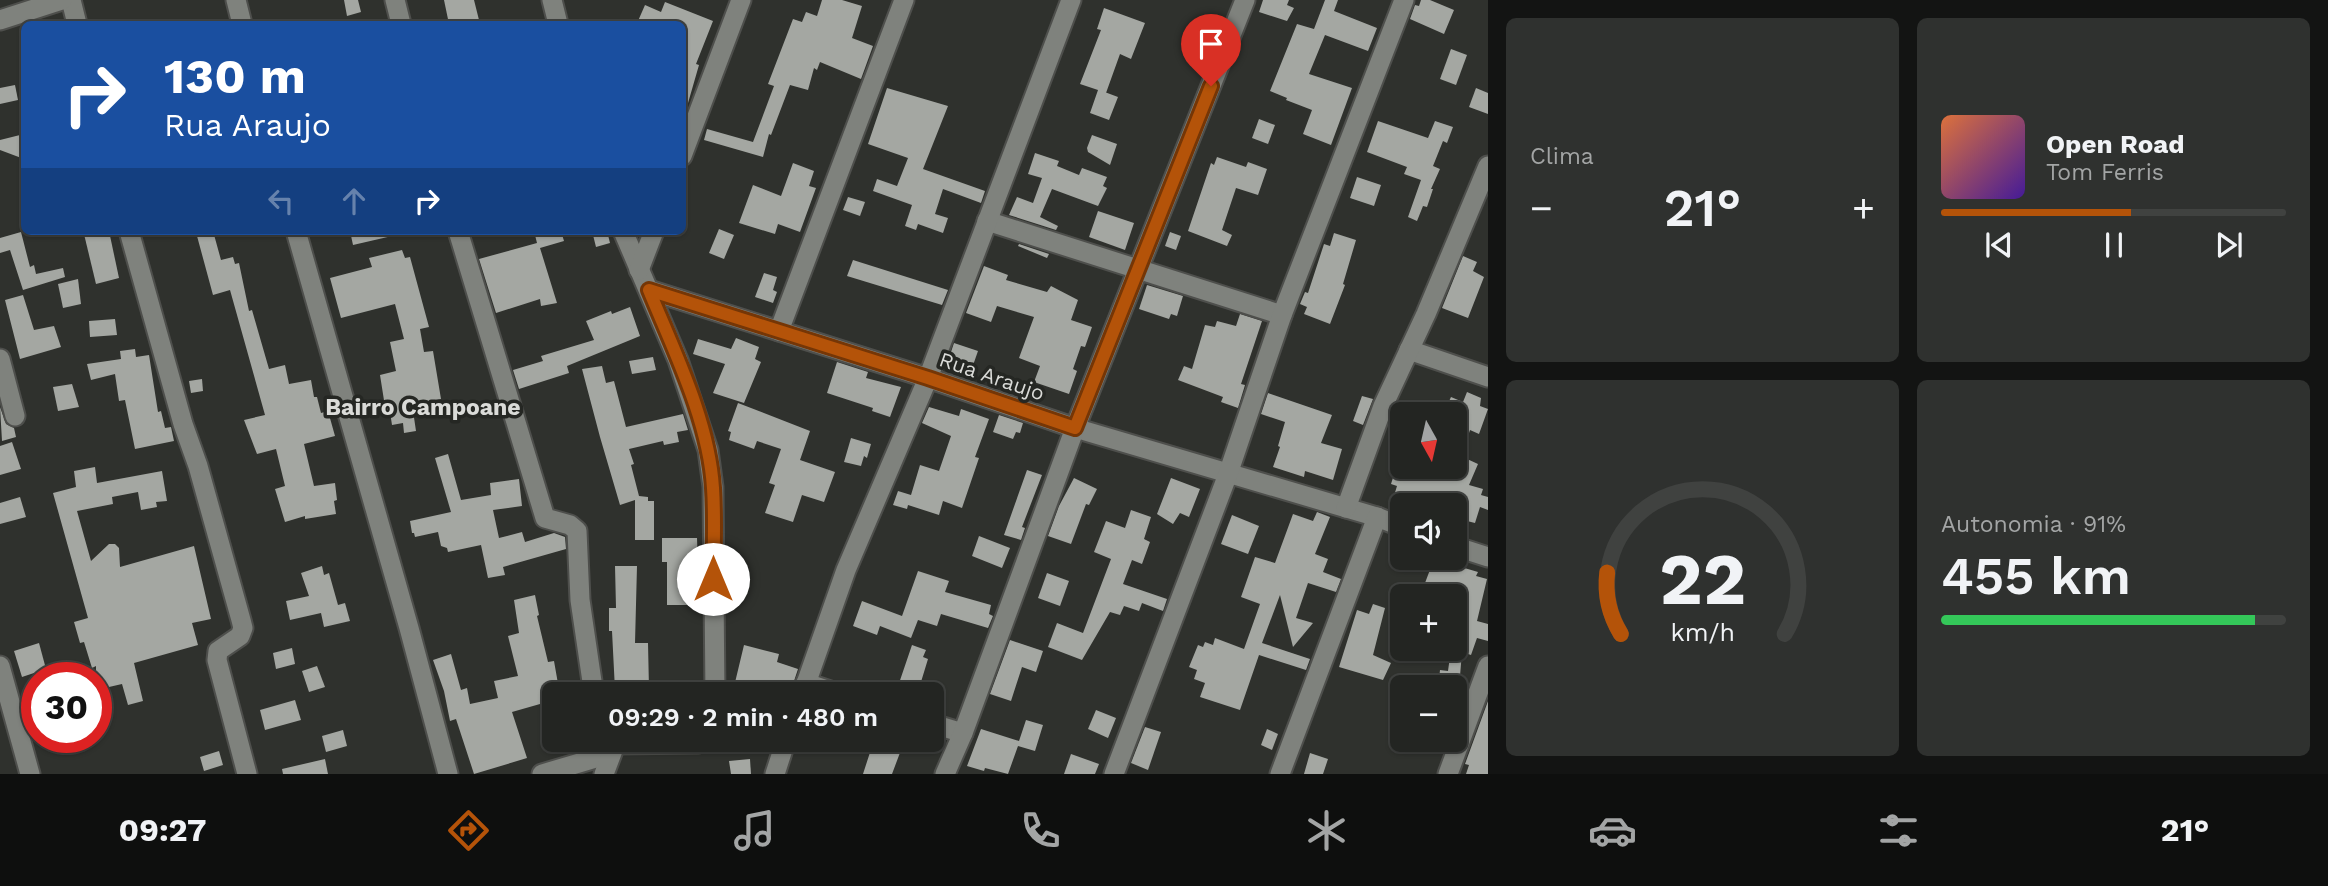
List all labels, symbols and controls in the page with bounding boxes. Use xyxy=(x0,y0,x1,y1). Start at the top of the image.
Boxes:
pin xyxy=(1181,14,1241,86)
icon: arrive xyxy=(1192,25,1230,63)
text: 130 m xyxy=(164,47,306,105)
icon: right xyxy=(49,49,140,140)
text: Rua Araujo xyxy=(164,106,331,144)
text: Open Road xyxy=(2046,129,2184,159)
text: Clima xyxy=(1530,143,1594,170)
text: Tom Ferris xyxy=(2046,159,2164,186)
text: 21° xyxy=(1664,178,1741,239)
icon: left xyxy=(262,182,300,220)
icon: ahead xyxy=(335,182,373,220)
icon: right xyxy=(408,182,446,220)
text: − xyxy=(1530,186,1553,230)
text: + xyxy=(1852,186,1875,230)
icon: previous xyxy=(1980,226,2018,264)
icon: pause xyxy=(2095,226,2133,264)
icon: next xyxy=(2210,226,2248,264)
street label: Rua Araujo xyxy=(936,346,1048,406)
district label: Bairro Campoane xyxy=(325,394,521,421)
north arrow xyxy=(1390,402,1466,480)
map controls xyxy=(1390,402,1467,752)
button: sound xyxy=(1390,493,1467,570)
text: Autonomia · 91% xyxy=(1941,511,2126,538)
text: 22 xyxy=(1659,536,1746,622)
position arrow xyxy=(676,542,750,616)
text: 455 km xyxy=(1941,546,2131,607)
button: + xyxy=(1390,584,1467,661)
text: km/h xyxy=(1670,618,1735,647)
speed limit sign: 30 xyxy=(21,662,112,753)
button: − xyxy=(1390,675,1467,752)
text: 09:29 · 2 min · 480 m xyxy=(608,702,878,732)
icon: directions xyxy=(444,806,493,855)
icon: music xyxy=(730,806,779,855)
icon: phone xyxy=(1016,806,1065,855)
icon: climate xyxy=(1302,806,1351,855)
icon: car xyxy=(1588,806,1637,855)
icon: filters xyxy=(1874,806,1923,855)
text: 09:27 xyxy=(119,811,207,849)
text: 21° xyxy=(2161,811,2209,849)

